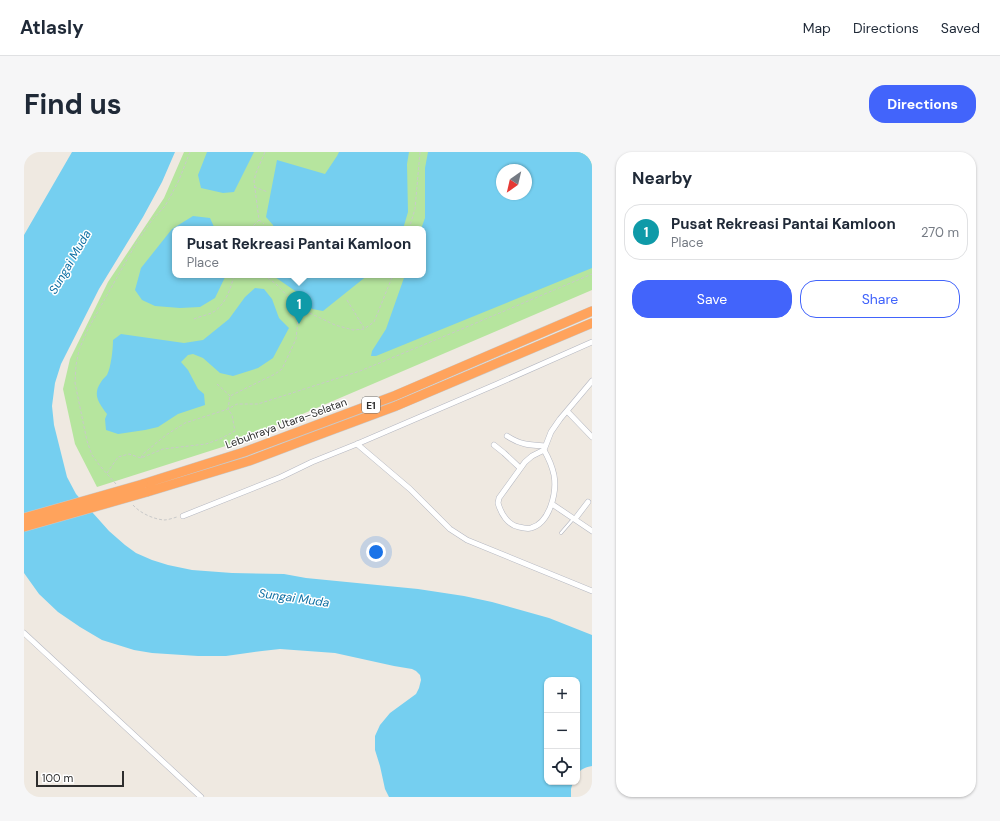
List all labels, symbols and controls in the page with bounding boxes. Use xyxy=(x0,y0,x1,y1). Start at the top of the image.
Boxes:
text: Atlasly xyxy=(20,15,84,40)
text: Map xyxy=(803,19,831,37)
text: Directions xyxy=(853,19,919,37)
text: Saved xyxy=(941,19,980,37)
button: Directions xyxy=(869,85,976,123)
text: Find us xyxy=(24,86,122,123)
north arrow xyxy=(496,164,532,200)
text: Nearby xyxy=(632,167,692,189)
text: Pusat Rekreasi Pantai Kamloon xyxy=(671,214,896,234)
text: 1 xyxy=(644,224,648,241)
text: 270 m xyxy=(921,224,959,241)
popup xyxy=(172,226,426,278)
water label: Sungai Muda xyxy=(45,227,95,297)
text: Pusat Rekreasi Pantai Kamloon xyxy=(187,234,411,254)
text: Place xyxy=(671,234,703,251)
text: Place xyxy=(187,254,219,271)
button: Save xyxy=(632,280,792,318)
button: Share xyxy=(800,280,960,318)
pin: 1 xyxy=(286,291,312,324)
street label: Lebuhraya Utara–Selatan xyxy=(223,394,349,452)
road number: E1 xyxy=(362,397,380,413)
your location xyxy=(366,542,386,562)
water label: Sungai Muda xyxy=(258,585,331,611)
map controls xyxy=(544,677,580,785)
button: + xyxy=(544,677,580,713)
button: − xyxy=(544,713,580,749)
button: locate xyxy=(544,749,580,785)
scale bar xyxy=(36,769,124,788)
text: 100 m xyxy=(42,771,73,785)

